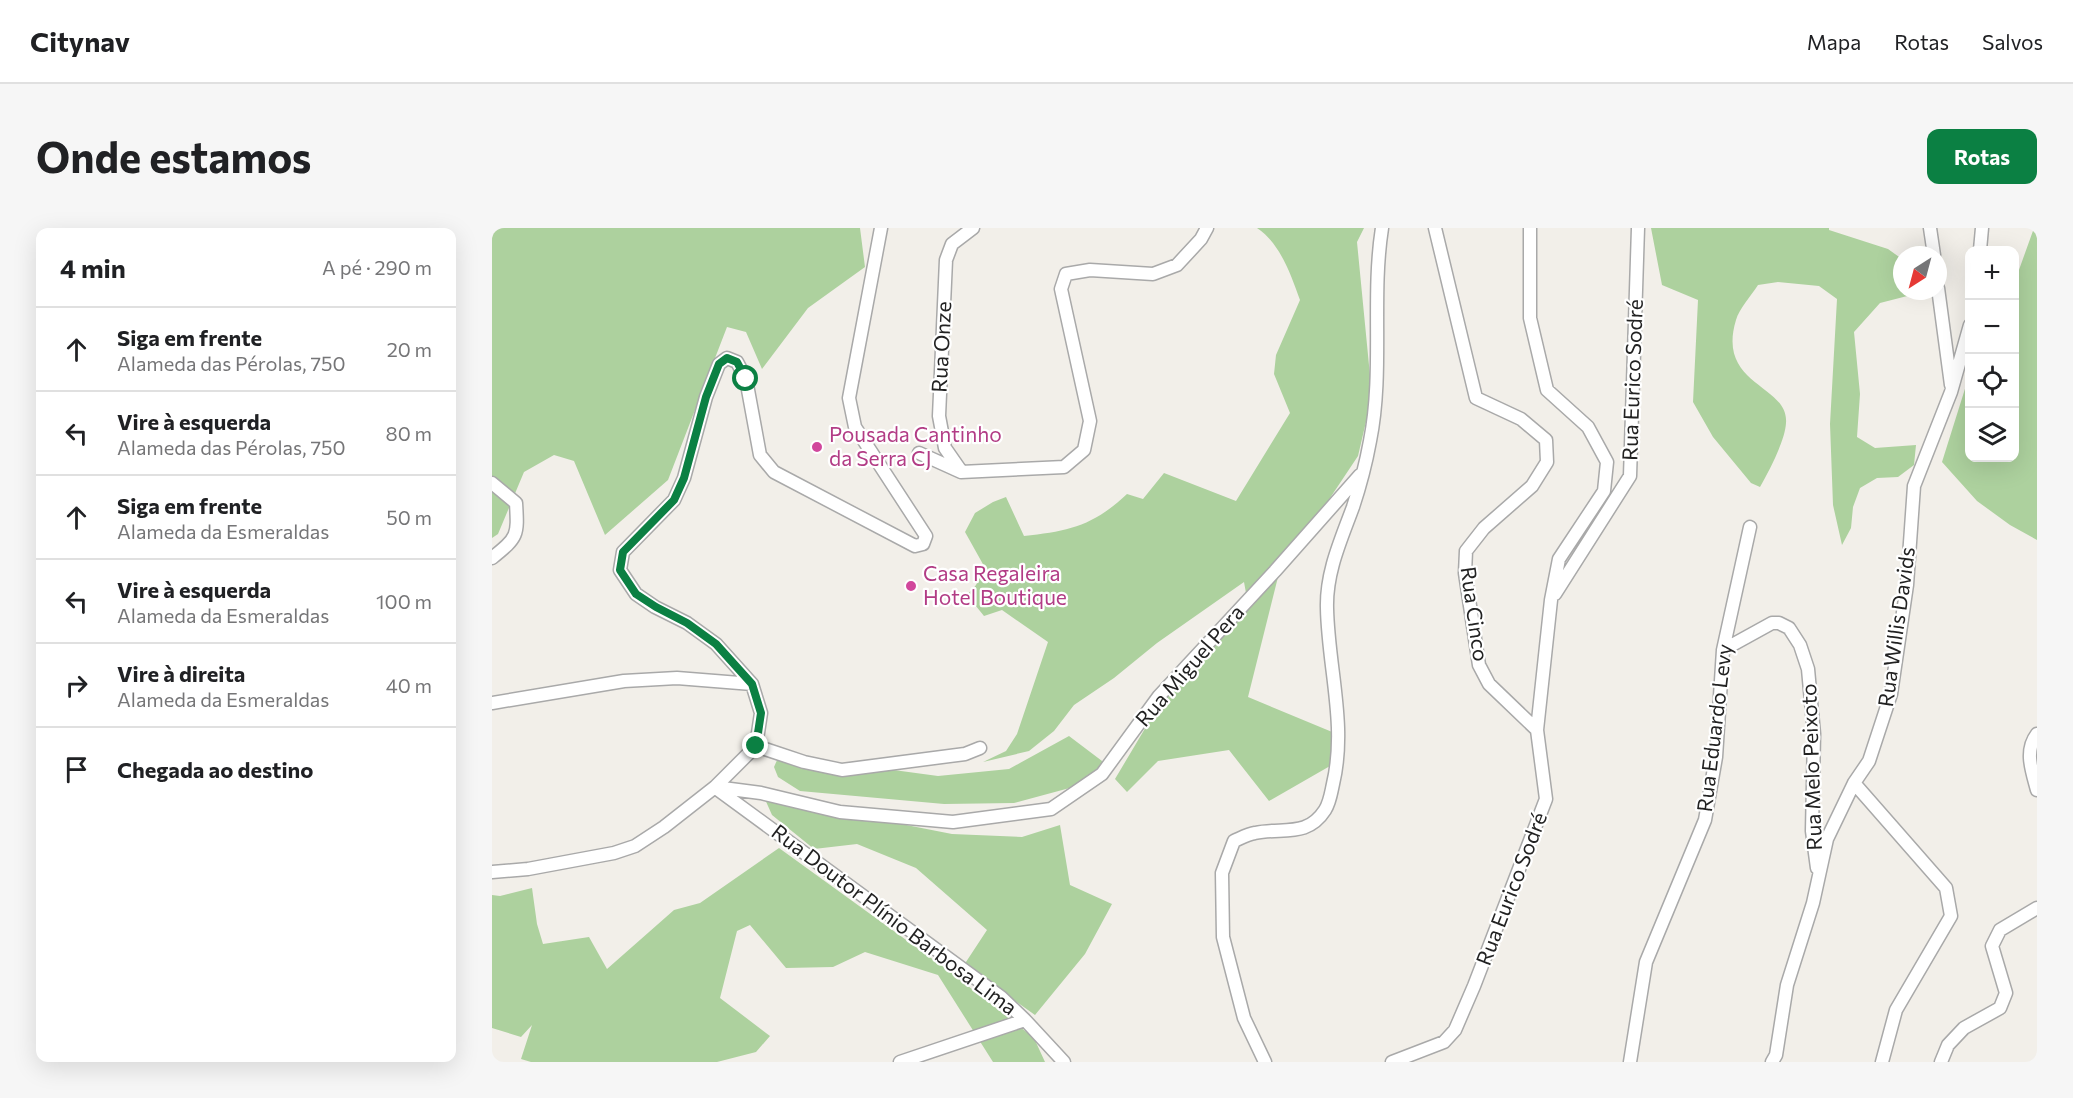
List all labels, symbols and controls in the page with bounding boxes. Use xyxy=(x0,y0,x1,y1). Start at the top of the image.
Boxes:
text: Citynav xyxy=(30,24,130,58)
text: Mapa xyxy=(1807,29,1861,54)
text: Rotas xyxy=(1894,29,1949,54)
text: Salvos xyxy=(1982,29,2043,54)
button: Rotas xyxy=(1927,129,2037,184)
text: Onde estamos xyxy=(36,130,311,182)
north arrow xyxy=(1893,246,1947,300)
map controls xyxy=(1965,246,2019,462)
button: + xyxy=(1965,246,2019,300)
text: 4 min xyxy=(60,252,126,283)
text: A pé · 290 m xyxy=(322,255,432,279)
street label: Rua Eurico Sodré xyxy=(1616,299,1647,461)
button: − xyxy=(1965,300,2019,354)
street label: Rua Onze xyxy=(926,301,955,393)
text: Siga em frente xyxy=(117,324,262,351)
icon: ahead xyxy=(60,333,93,366)
text: 20 m xyxy=(387,337,432,361)
text: Alameda das Pérolas, 750 xyxy=(117,351,345,375)
button: locate xyxy=(1965,354,2019,408)
route start xyxy=(732,365,758,391)
text: Vire à esquerda xyxy=(117,408,271,435)
button: layers xyxy=(1965,408,2019,462)
icon: left xyxy=(60,417,93,450)
text: 80 m xyxy=(386,421,432,445)
place label: Pousada Cantinho da Serra CJ xyxy=(829,421,1002,470)
text: Alameda das Pérolas, 750 xyxy=(117,435,345,459)
marker: Pousada Cantinho da Serra CJ xyxy=(810,440,824,454)
text: Siga em frente xyxy=(117,492,262,519)
icon: ahead xyxy=(60,501,93,534)
text: 50 m xyxy=(386,505,432,529)
text: Alameda da Esmeraldas xyxy=(117,519,329,543)
street label: Rua Willis Davids xyxy=(1872,545,1919,708)
place label: Casa Regaleira Hotel Boutique xyxy=(923,560,1067,609)
street label: Rua Cinco xyxy=(1456,565,1495,663)
text: Vire à esquerda xyxy=(117,576,271,603)
marker: Casa Regaleira Hotel Boutique xyxy=(904,579,918,593)
icon: left xyxy=(60,585,93,618)
text: 100 m xyxy=(376,589,432,613)
street label: Rua Miguel Pera xyxy=(1129,599,1248,731)
text: Alameda da Esmeraldas xyxy=(117,603,329,627)
street label: Rua Eduardo Levy xyxy=(1691,642,1736,813)
text: Vire à direita xyxy=(117,660,245,687)
icon: right xyxy=(60,669,93,702)
text: 40 m xyxy=(386,673,432,697)
street label: Rua Melo Peixoto xyxy=(1795,683,1826,851)
text: Alameda da Esmeraldas xyxy=(117,687,329,711)
route end xyxy=(742,732,768,758)
icon: arrive xyxy=(60,753,93,786)
text: Chegada ao destino xyxy=(117,756,313,783)
street label: Rua Eurico Sodré xyxy=(1470,808,1551,968)
street label: Rua Doutor Plínio Barbosa Lima xyxy=(767,818,1023,1019)

